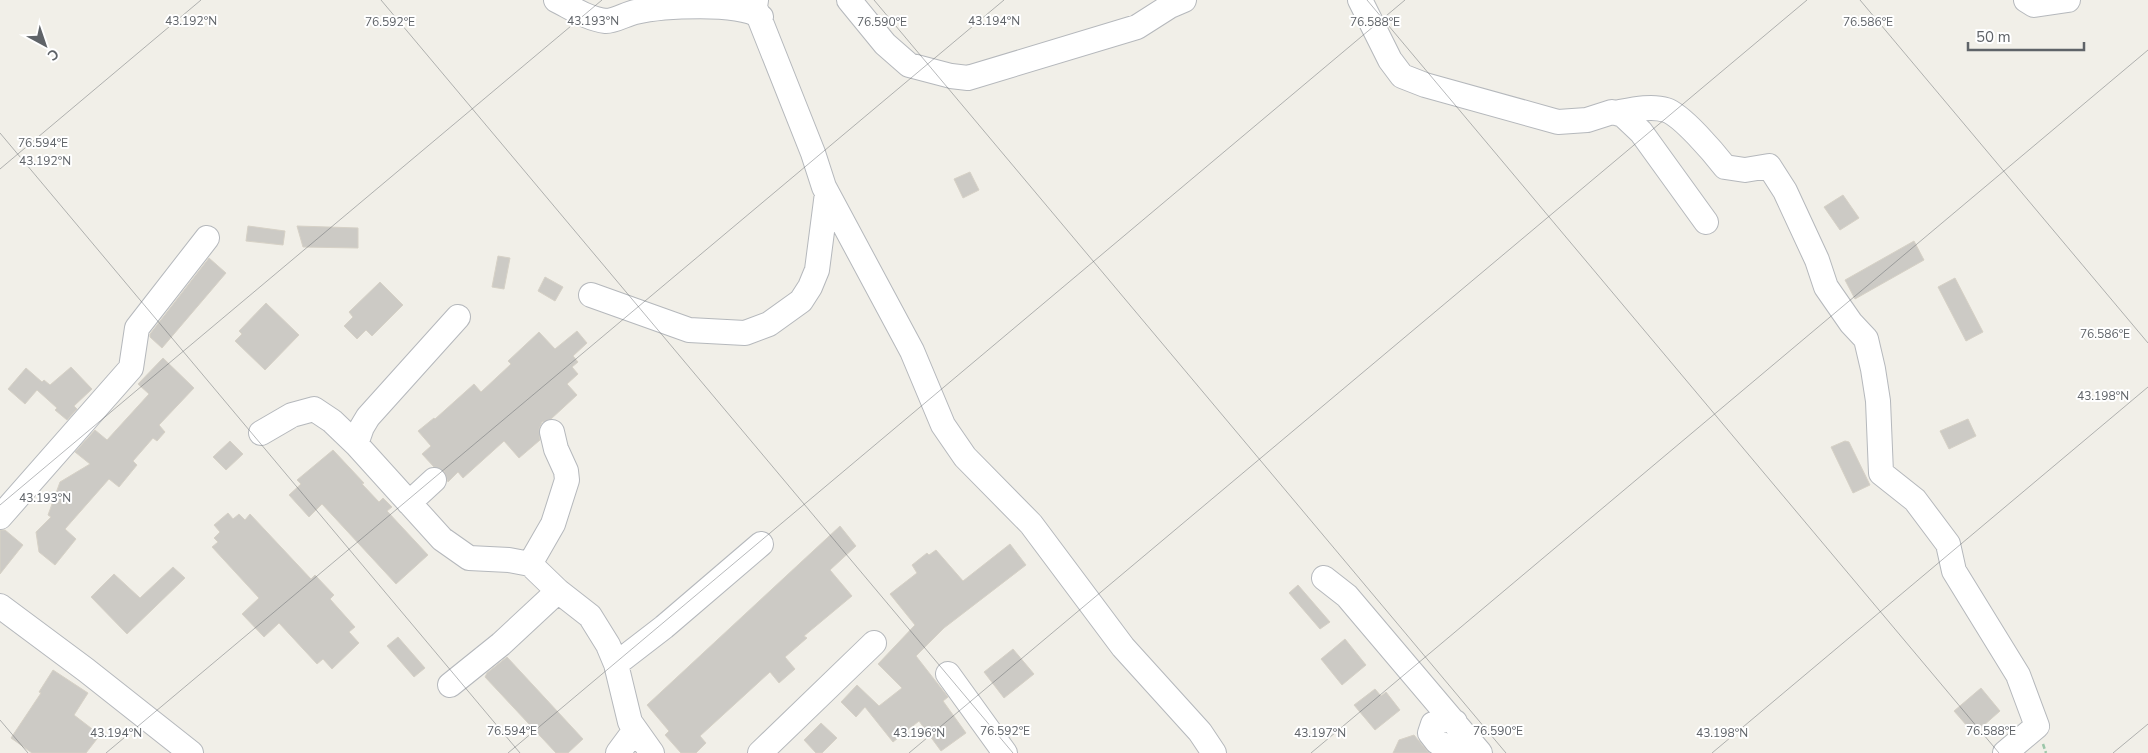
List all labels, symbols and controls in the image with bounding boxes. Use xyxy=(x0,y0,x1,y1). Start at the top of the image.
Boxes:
text: 43.192°N xyxy=(165,13,217,29)
text: 43.193°N xyxy=(567,13,619,29)
text: 43.194°N xyxy=(968,13,1020,29)
text: 76.592°E xyxy=(365,14,415,30)
text: 76.590°E xyxy=(857,14,907,30)
text: 76.588°E xyxy=(1350,14,1400,30)
text: 76.586°E xyxy=(1843,14,1893,30)
north arrow xyxy=(20,20,70,70)
scale bar xyxy=(1968,20,2084,52)
text: 50 m xyxy=(1976,27,2011,47)
text: С xyxy=(43,44,63,65)
text: 76.594°E xyxy=(18,135,68,151)
text: 43.192°N xyxy=(19,153,71,169)
text: 76.586°E xyxy=(2080,326,2130,342)
text: 43.198°N xyxy=(2077,388,2129,404)
text: 43.193°N xyxy=(19,490,71,506)
text: 76.594°E xyxy=(487,723,537,739)
text: 76.592°E xyxy=(980,723,1030,739)
text: 76.590°E xyxy=(1473,723,1523,739)
text: 76.588°E xyxy=(1966,723,2016,739)
text: 43.194°N xyxy=(90,725,142,741)
text: 43.196°N xyxy=(893,725,945,741)
text: 43.197°N xyxy=(1294,725,1346,741)
text: 43.198°N xyxy=(1696,725,1748,741)

